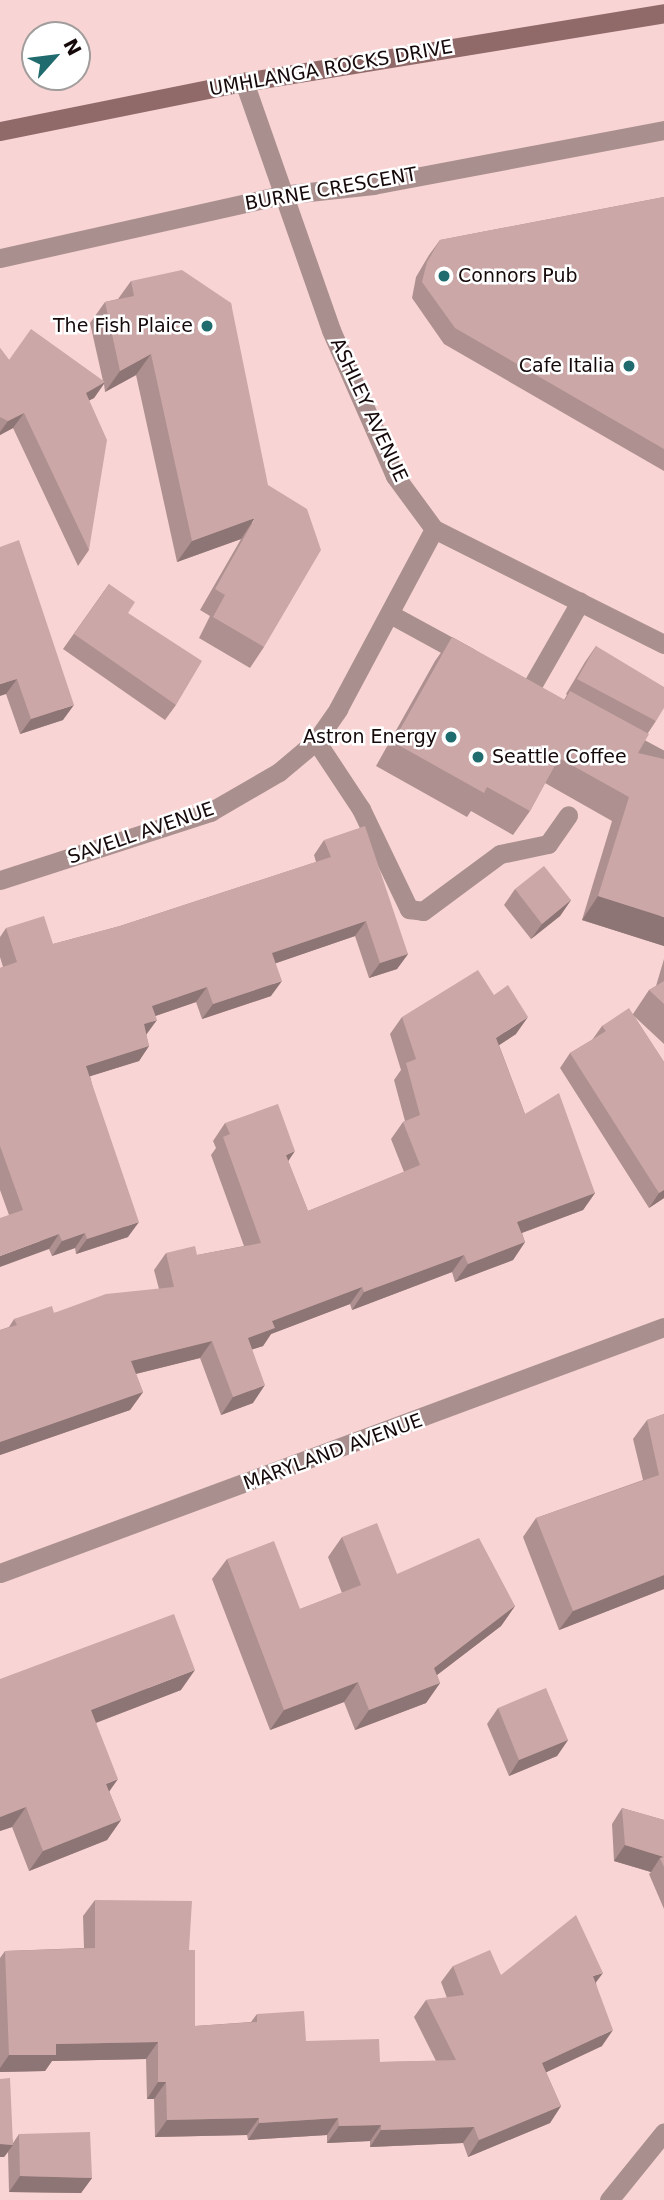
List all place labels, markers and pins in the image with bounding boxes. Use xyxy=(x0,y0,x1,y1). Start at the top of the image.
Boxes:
place label: Connors Pub xyxy=(458,265,578,287)
marker: Connors Pub xyxy=(436,268,452,284)
place label: The Fish Plaice xyxy=(53,315,193,337)
marker: The Fish Plaice xyxy=(199,318,215,334)
place label: Cafe Italia xyxy=(519,355,615,377)
marker: Cafe Italia xyxy=(621,358,637,374)
place label: Astron Energy xyxy=(303,726,437,748)
marker: Astron Energy xyxy=(443,729,459,745)
place label: Seattle Coffee xyxy=(492,746,627,768)
marker: Seattle Coffee xyxy=(470,749,486,765)

